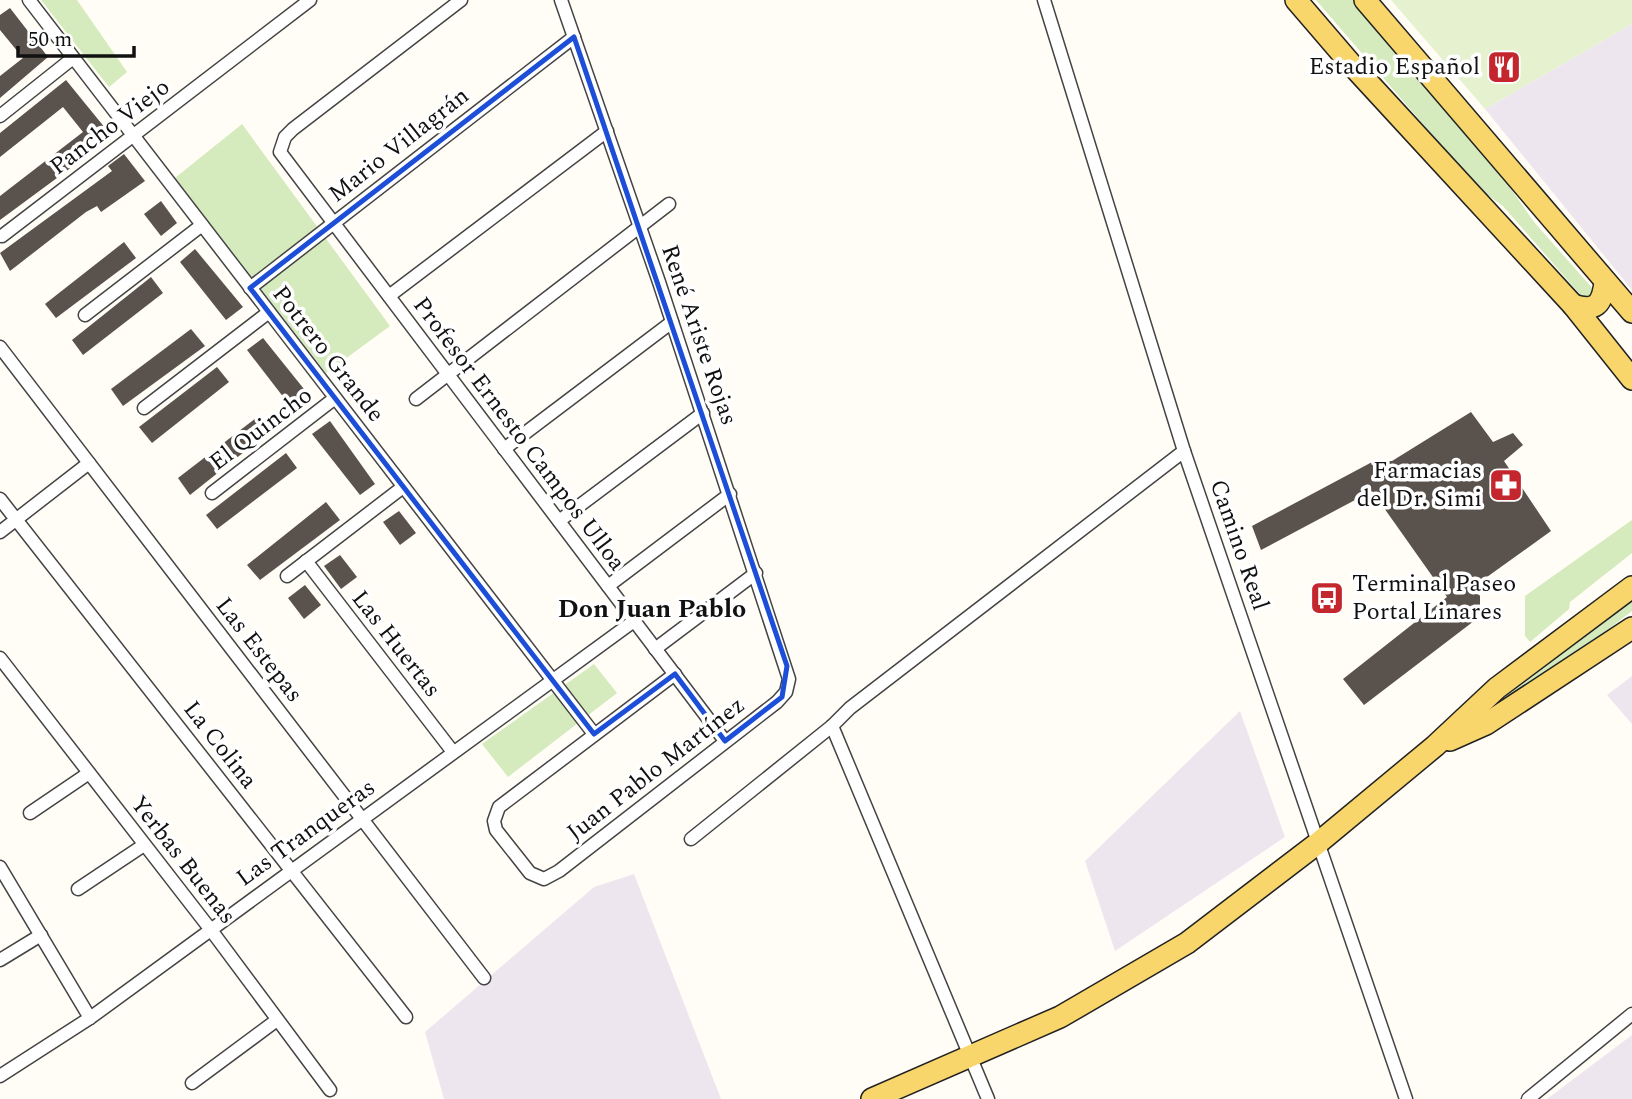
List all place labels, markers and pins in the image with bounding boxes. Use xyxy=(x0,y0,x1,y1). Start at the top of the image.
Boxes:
restaurant icon: Estadio Español xyxy=(1485,48,1523,86)
place label: Estadio Español xyxy=(1309,49,1480,85)
place label: Farmacias del Dr. Simi xyxy=(1357,453,1482,517)
pharmacy icon: Farmacias del Dr. Simi xyxy=(1487,466,1525,504)
place label: Terminal Paseo Portal Linares xyxy=(1352,566,1516,630)
bus stop icon: Terminal Paseo Portal Linares xyxy=(1308,579,1346,617)

